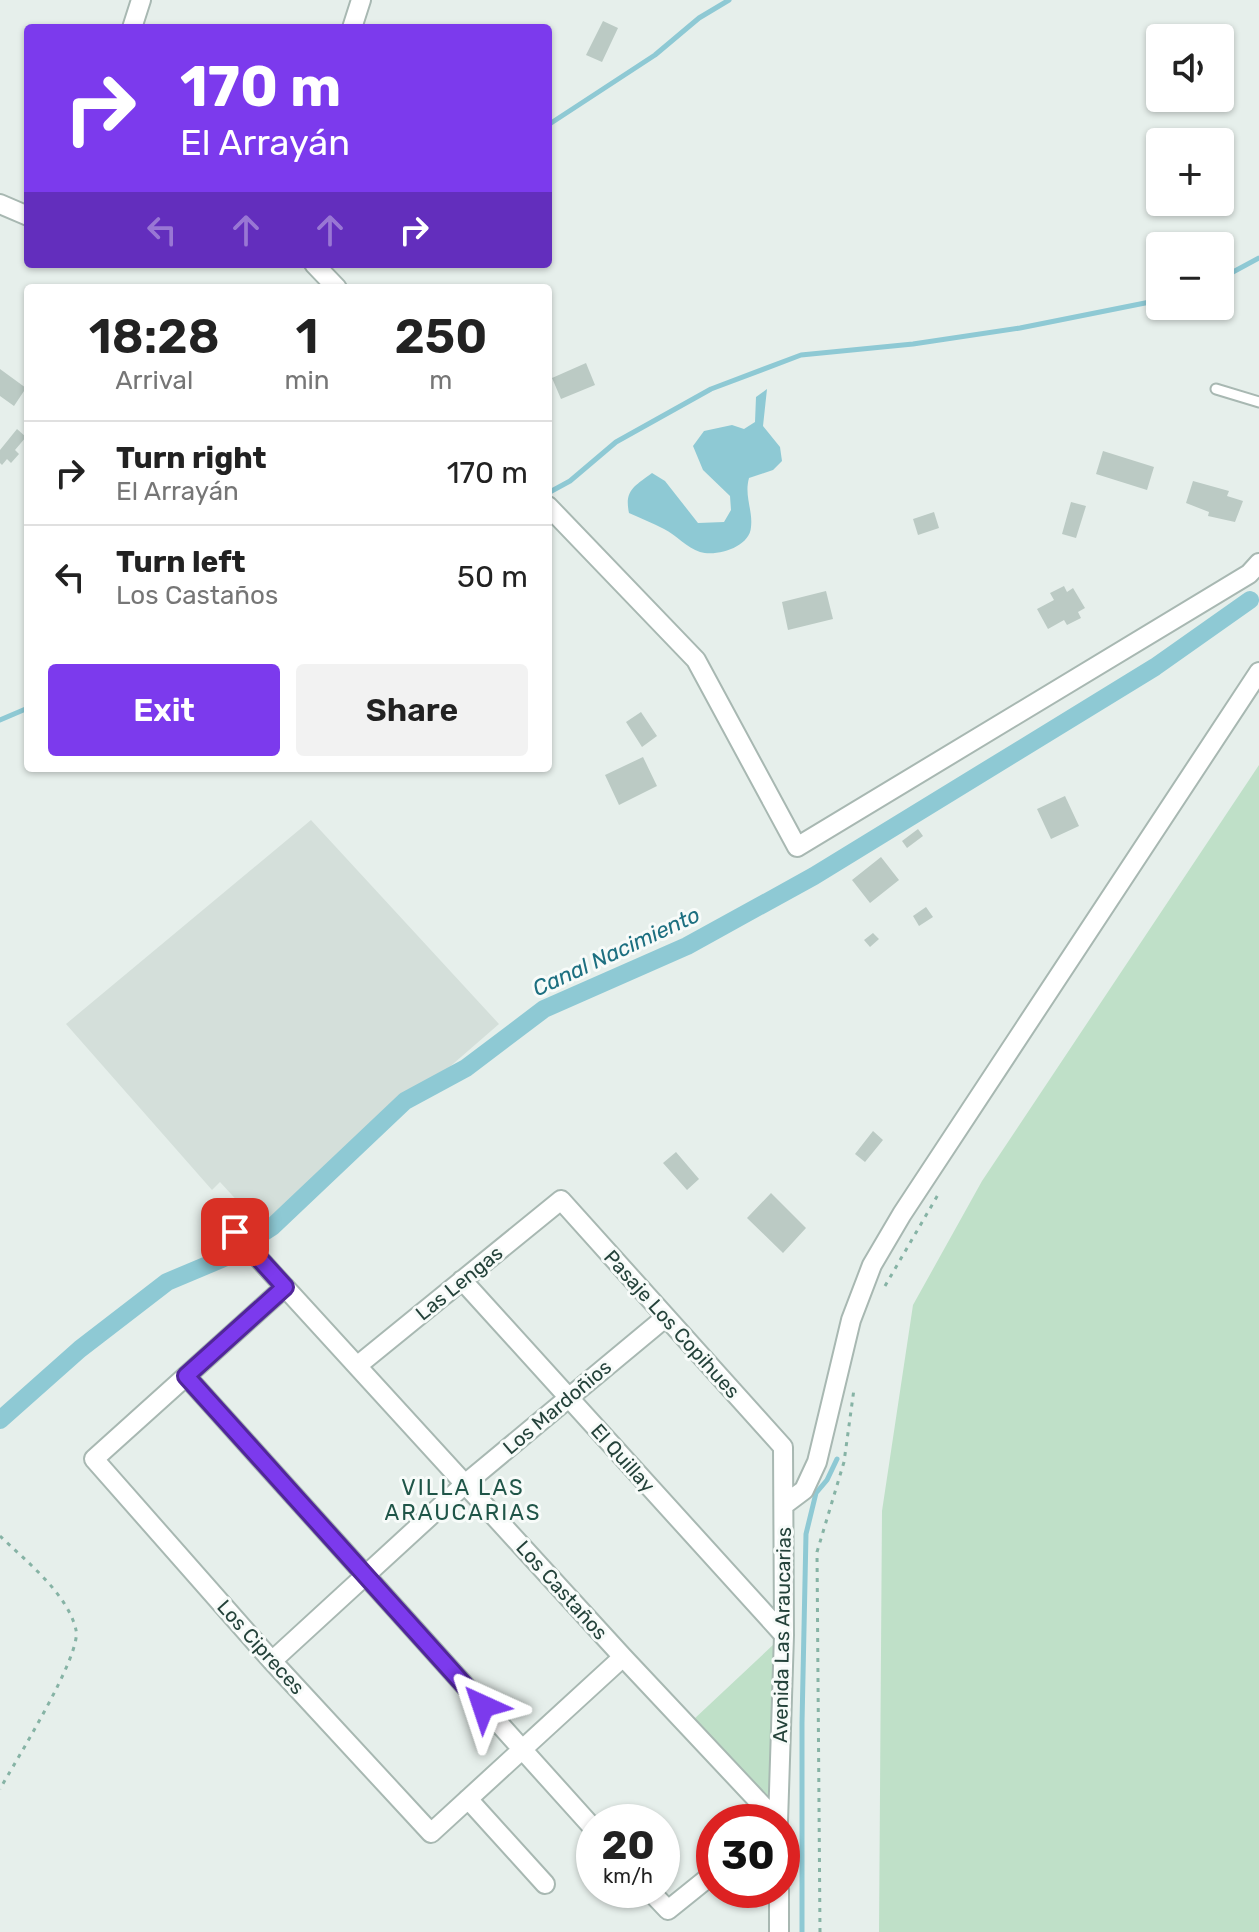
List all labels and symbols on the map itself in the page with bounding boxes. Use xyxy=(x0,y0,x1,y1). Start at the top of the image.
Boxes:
water label: Canal Nacimiento xyxy=(528,901,704,1002)
pin xyxy=(201,1198,269,1266)
street label: Las Lengas xyxy=(411,1241,507,1325)
street label: Pasaje Los Copihues xyxy=(599,1245,745,1403)
street label: Los Mardoñios xyxy=(498,1355,616,1459)
street label: El Quillay xyxy=(586,1419,660,1497)
district label: VILLA LAS ARAUCARIAS xyxy=(385,1474,541,1526)
street label: Avenida Las Araucarias xyxy=(768,1527,796,1743)
street label: Los Castaños xyxy=(511,1536,613,1644)
street label: Los Cipreces xyxy=(212,1595,310,1699)
position arrow xyxy=(441,1664,525,1748)
speed limit sign: 30 xyxy=(696,1804,800,1908)

